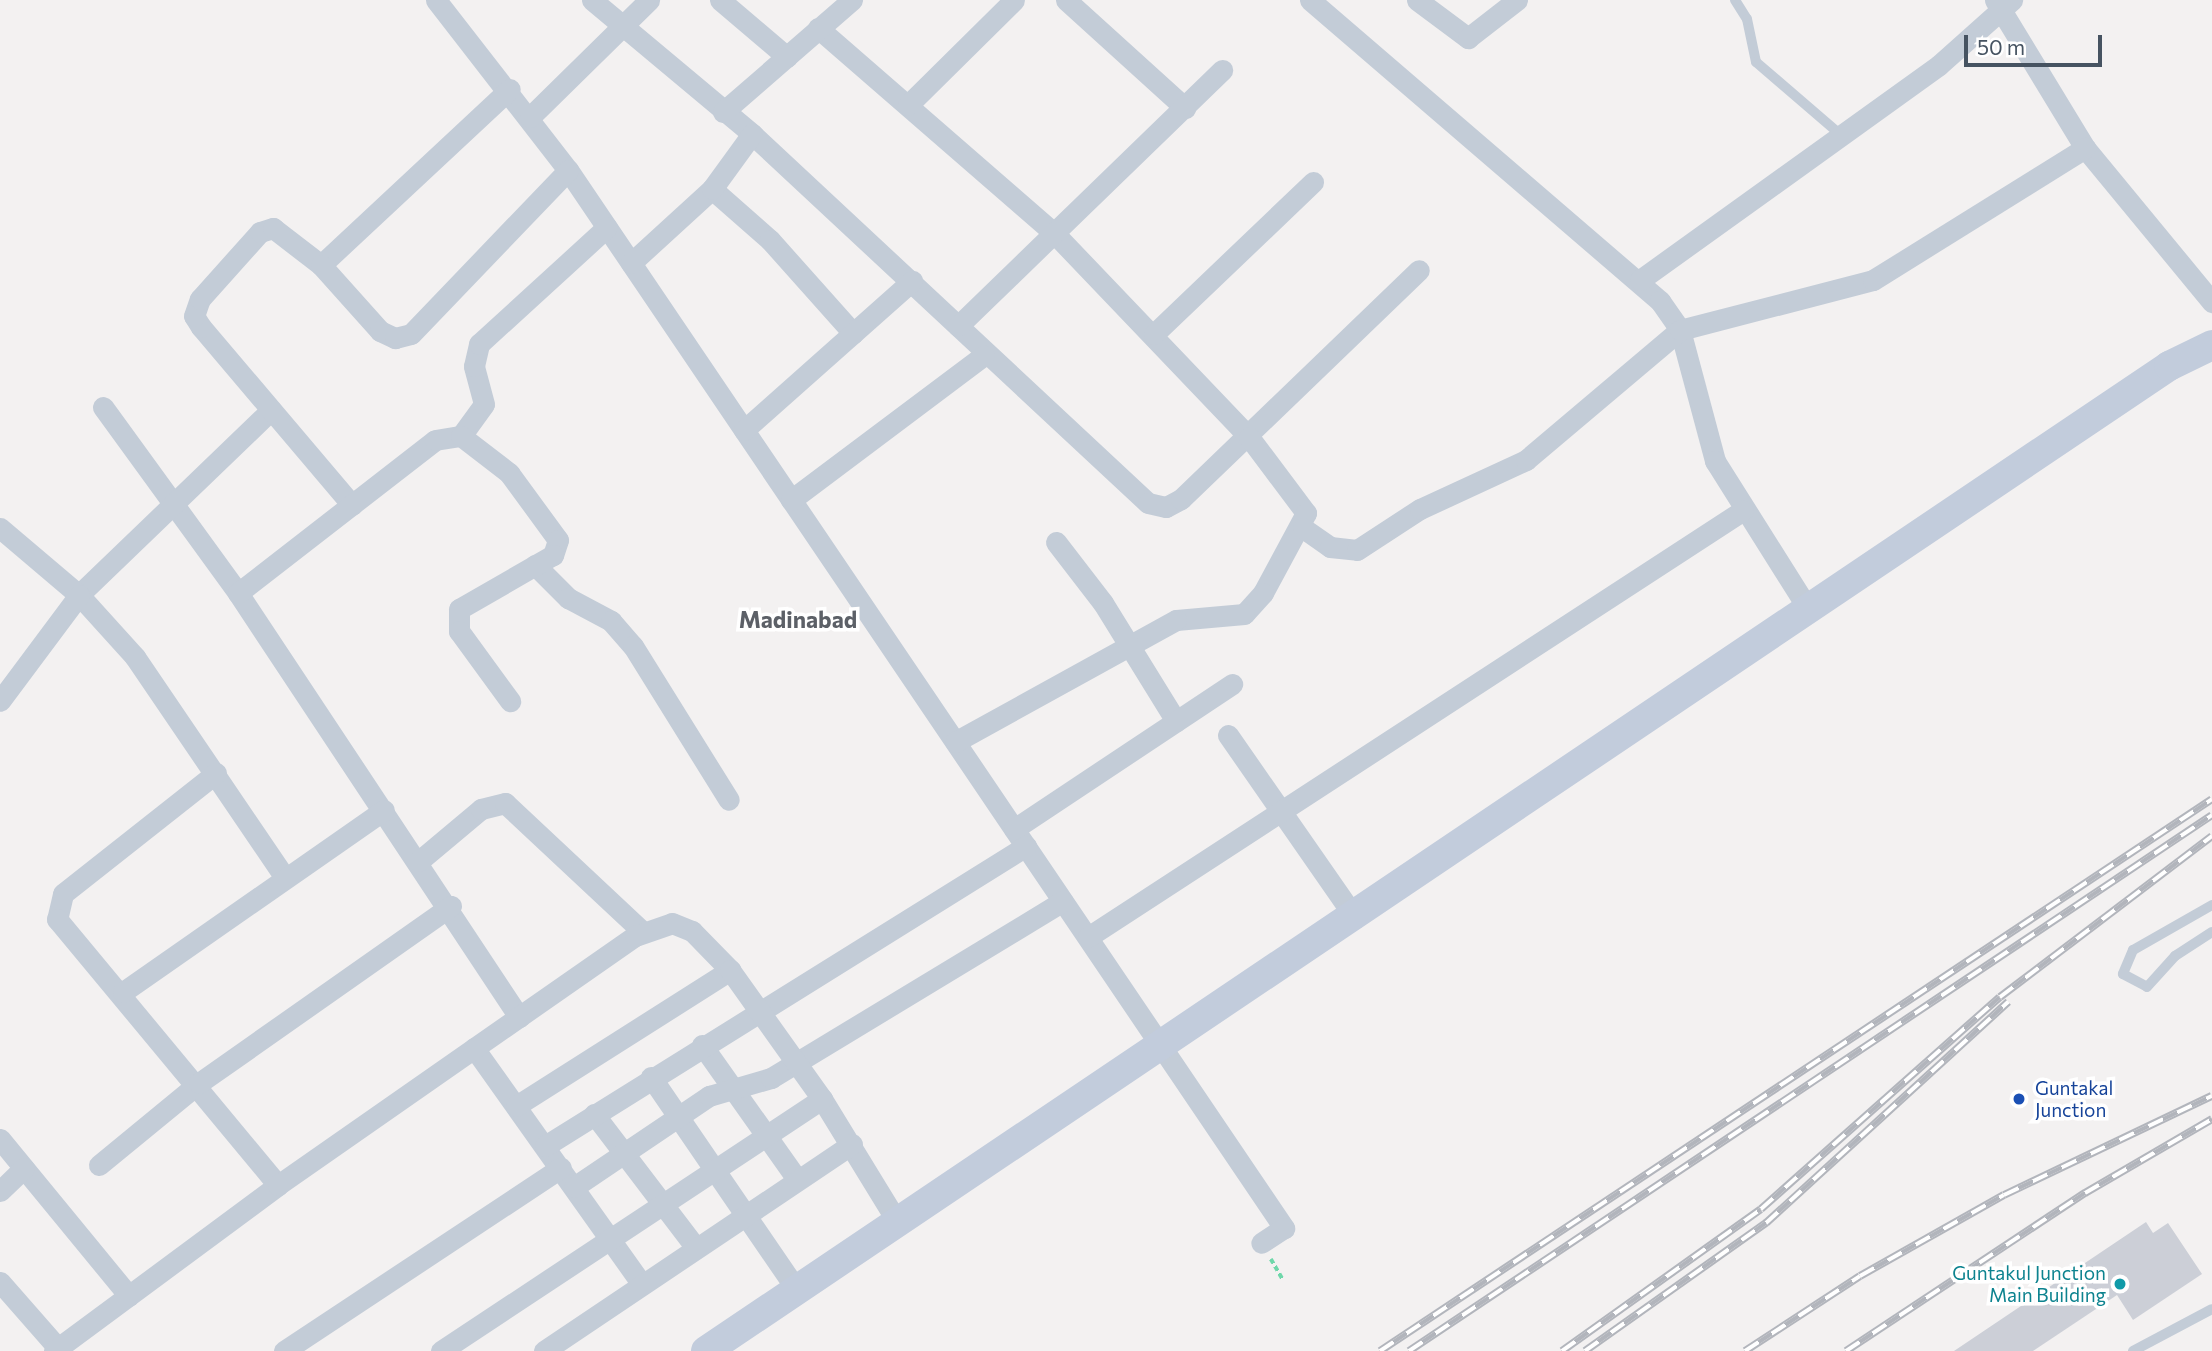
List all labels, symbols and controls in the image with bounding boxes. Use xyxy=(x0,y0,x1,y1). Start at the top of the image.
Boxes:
scale bar xyxy=(1967,21,2105,65)
text: 50 m xyxy=(1977,34,2025,59)
district label: Madinabad xyxy=(739,605,857,633)
place label: Guntakal Junction xyxy=(2035,1077,2113,1121)
marker: Guntakal Junction xyxy=(2009,1089,2029,1109)
place label: Guntakul Junction Main Building xyxy=(1952,1262,2106,1306)
marker: Guntakul Junction Main Building xyxy=(2112,1276,2128,1292)

